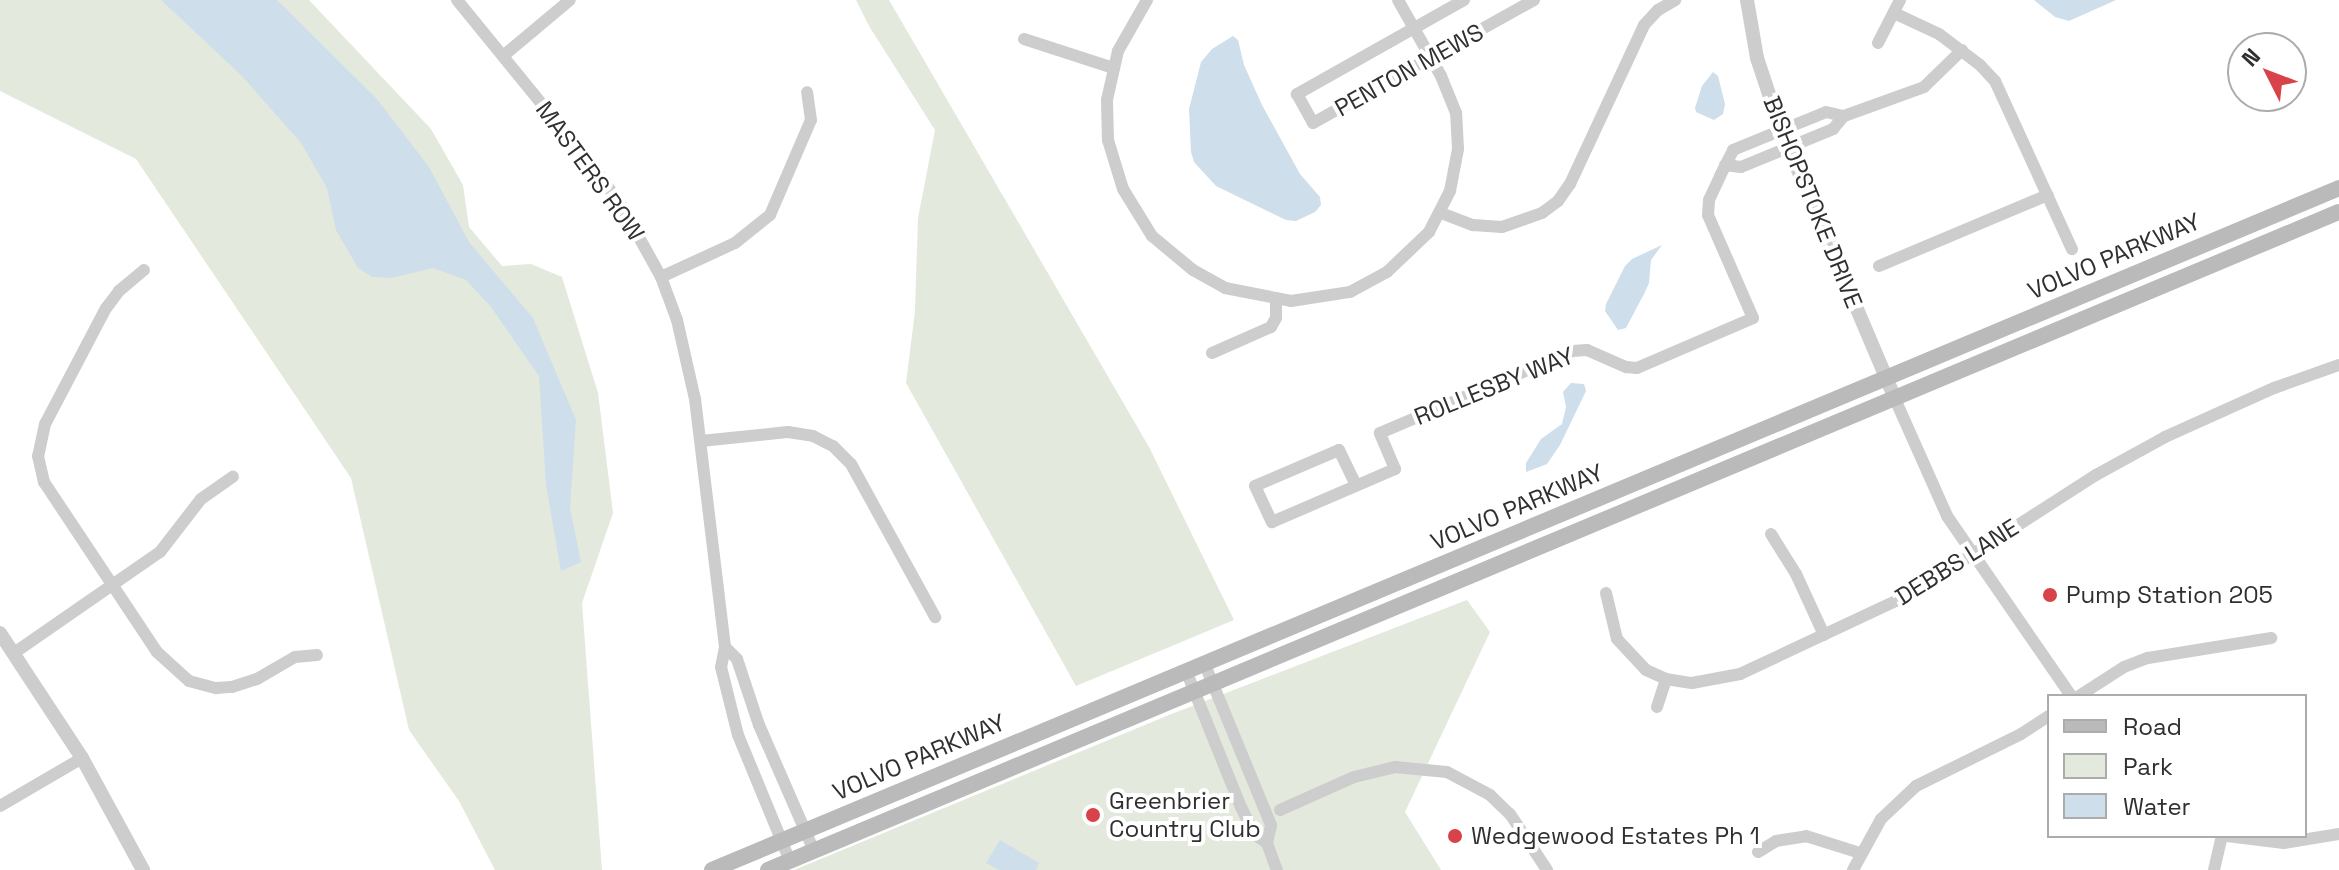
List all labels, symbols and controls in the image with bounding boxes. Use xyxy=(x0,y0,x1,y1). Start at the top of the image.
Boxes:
street label: PENTON MEWS xyxy=(1330,17,1488,123)
north arrow xyxy=(2227,32,2307,112)
text: N xyxy=(2235,42,2266,72)
street label: BISHOPSTOKE DRIVE xyxy=(1757,92,1869,312)
street label: MASTERS ROW xyxy=(530,96,650,246)
street label: VOLVO PARKWAY xyxy=(2023,207,2205,305)
street label: ROLLESBY WAY xyxy=(1410,341,1578,431)
street label: VOLVO PARKWAY xyxy=(1426,458,1608,556)
street label: DEBBS LANE xyxy=(1890,513,2024,611)
place label: Pump Station 205 xyxy=(2066,581,2273,609)
marker: Pump Station 205 xyxy=(2041,586,2059,604)
legend xyxy=(2047,694,2307,838)
street label: VOLVO PARKWAY xyxy=(828,708,1010,806)
text: Road xyxy=(2123,711,2182,742)
text: Park xyxy=(2123,751,2173,782)
place label: Greenbrier Country Club xyxy=(1109,787,1261,843)
text: Water xyxy=(2123,791,2191,822)
marker: Greenbrier Country Club xyxy=(1084,806,1102,824)
place label: Wedgewood Estates Ph 1 xyxy=(1471,822,1760,850)
marker: Wedgewood Estates Ph 1 xyxy=(1446,827,1464,845)

